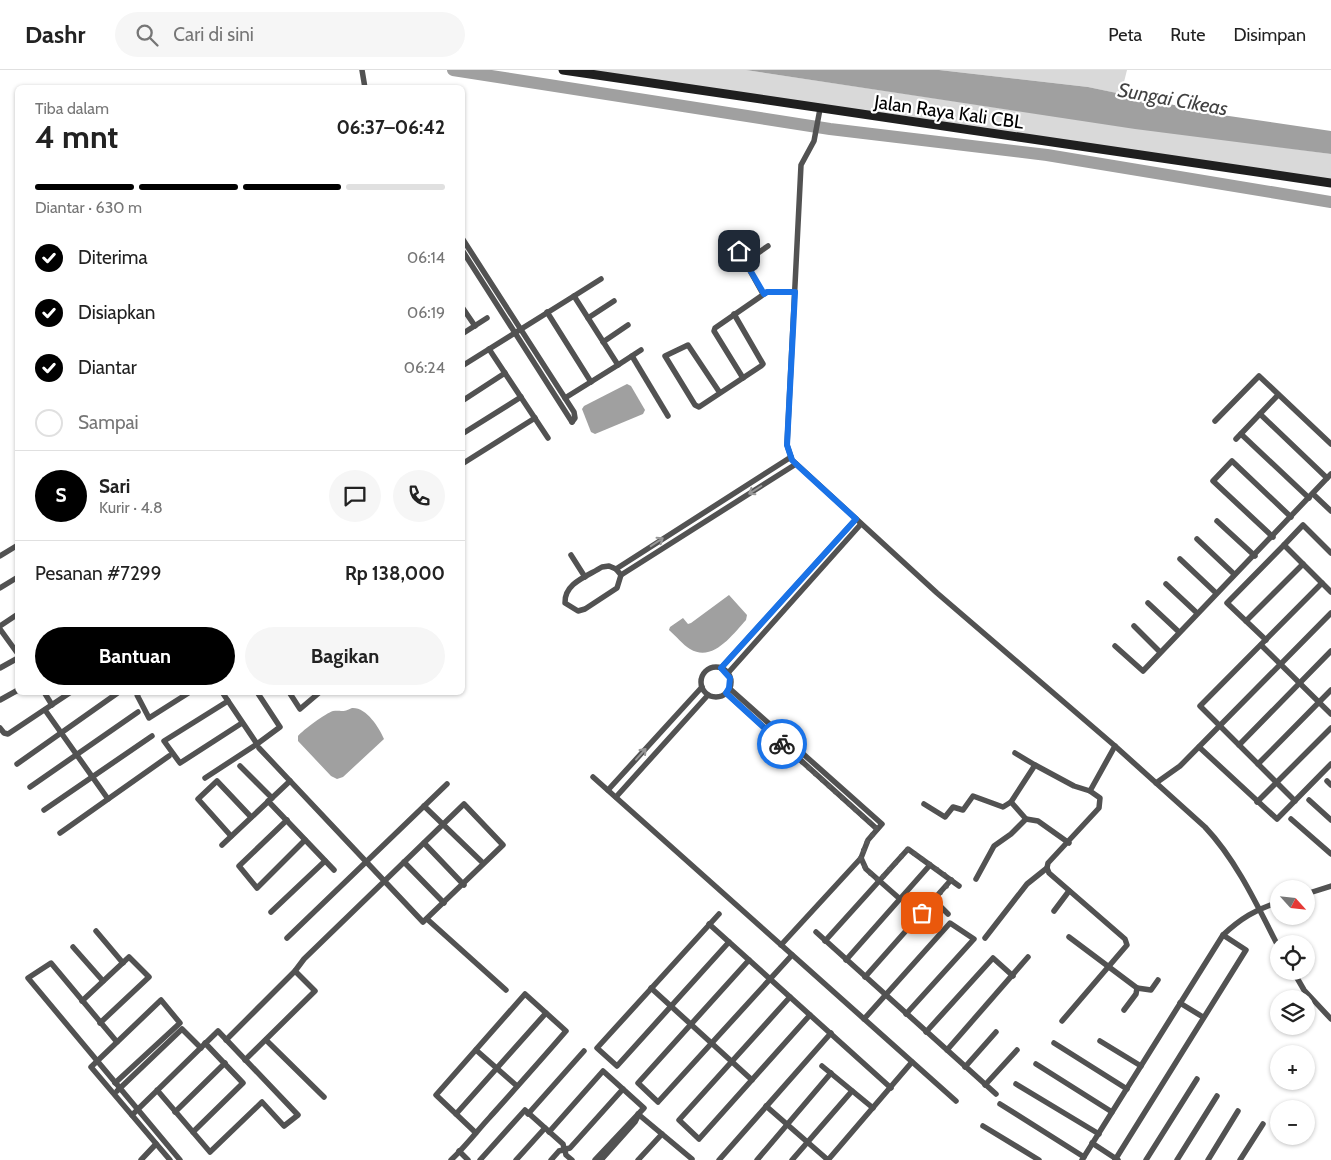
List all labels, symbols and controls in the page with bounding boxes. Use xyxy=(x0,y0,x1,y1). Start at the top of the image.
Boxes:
search box xyxy=(115,12,465,57)
text: Dashr xyxy=(25,20,85,49)
icon: search xyxy=(133,21,161,49)
text: Cari di sini xyxy=(173,23,254,46)
text: Peta xyxy=(1108,24,1142,46)
text: Rute xyxy=(1170,24,1205,46)
text: Disimpan xyxy=(1233,24,1306,46)
water label: Sungai Cikeas xyxy=(1116,78,1230,121)
street label: Jalan Raya Kali CBL xyxy=(872,90,1026,134)
text: Tiba dalam xyxy=(35,99,109,118)
text: 06:37–06:42 xyxy=(336,116,445,139)
text: 4 mnt xyxy=(35,117,118,156)
text: Diantar · 630 m xyxy=(35,198,142,217)
pin xyxy=(718,230,760,272)
icon: home xyxy=(725,237,753,265)
icon: check xyxy=(35,244,63,272)
text: Diterima xyxy=(78,246,148,269)
text: 06:14 xyxy=(407,248,445,267)
icon: check xyxy=(35,299,63,327)
text: Disiapkan xyxy=(78,301,155,324)
text: 06:19 xyxy=(407,303,445,322)
icon: check xyxy=(35,354,63,382)
text: Diantar xyxy=(78,356,137,379)
text: 06:24 xyxy=(404,358,445,377)
text: Sampai xyxy=(78,411,139,434)
button: chat xyxy=(329,470,381,522)
button: phone xyxy=(393,470,445,522)
text: Sari xyxy=(99,475,130,498)
text: S xyxy=(55,484,67,507)
one-way arrow xyxy=(748,486,762,496)
text: Kurir · 4.8 xyxy=(99,498,163,517)
one-way arrow xyxy=(649,537,663,547)
text: Pesanan #7299 xyxy=(35,562,161,585)
text: Rp 138,000 xyxy=(345,562,445,585)
button: Bantuan xyxy=(35,627,235,685)
button: Bagikan xyxy=(245,627,445,685)
courier xyxy=(757,719,807,769)
icon: bike xyxy=(768,730,796,758)
one-way arrow xyxy=(635,748,647,761)
north arrow xyxy=(1270,880,1315,925)
map controls xyxy=(1270,880,1315,1145)
pin xyxy=(901,892,943,934)
icon: bag xyxy=(908,899,936,927)
button: locate xyxy=(1270,935,1315,980)
button: layers xyxy=(1270,990,1315,1035)
button: + xyxy=(1270,1045,1315,1090)
button: − xyxy=(1270,1100,1315,1145)

